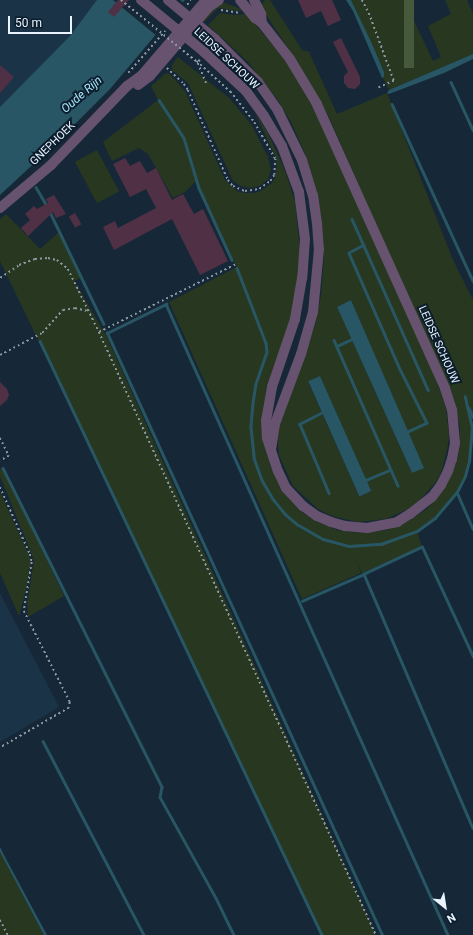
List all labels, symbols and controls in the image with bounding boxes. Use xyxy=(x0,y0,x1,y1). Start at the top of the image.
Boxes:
scale bar xyxy=(10,8,74,34)
text: 50 m xyxy=(15,16,42,30)
street label: LEIDSE SCHOUW xyxy=(191,26,261,92)
water label: Oude Rijn xyxy=(59,73,105,117)
street label: GNEPHOEK xyxy=(28,119,78,169)
street label: LEIDSE SCHOUW xyxy=(415,304,461,386)
north arrow xyxy=(425,887,465,927)
text: N xyxy=(445,910,458,925)

